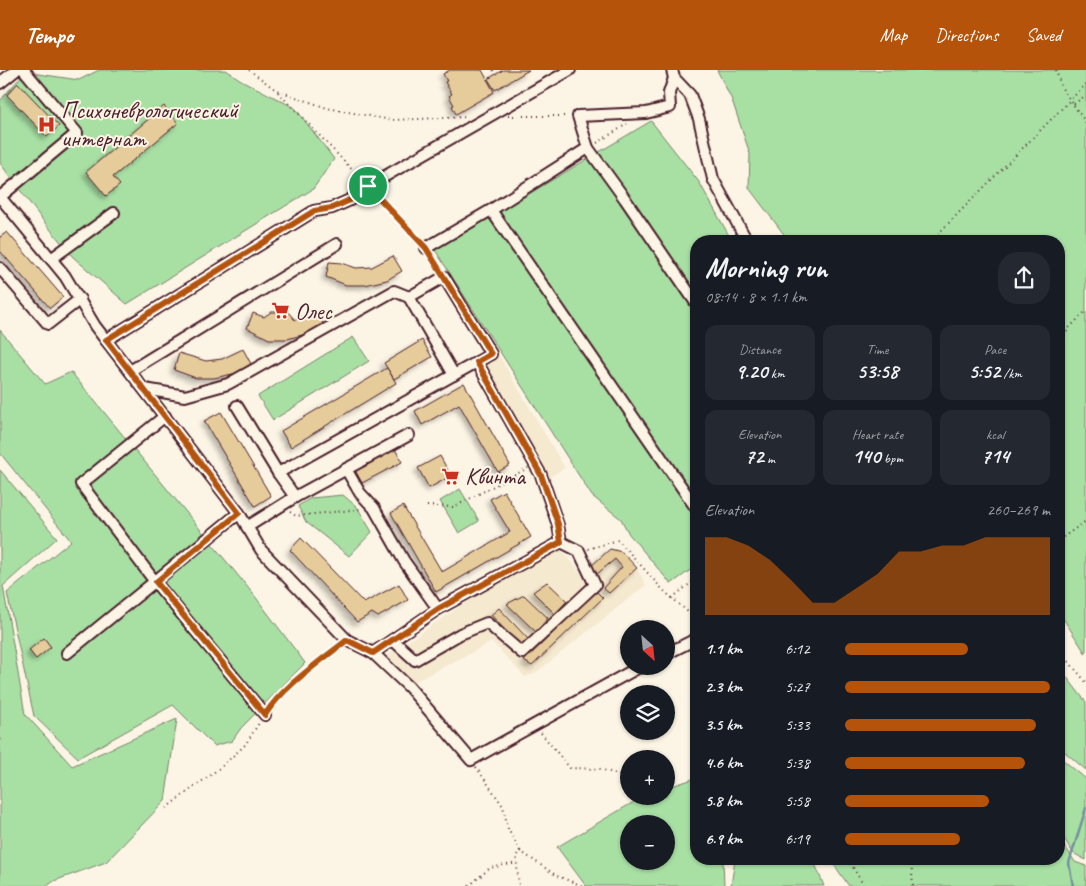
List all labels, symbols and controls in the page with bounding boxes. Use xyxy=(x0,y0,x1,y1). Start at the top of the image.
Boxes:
text: Tempo xyxy=(25,20,73,50)
text: Map xyxy=(880,24,907,46)
text: Directions xyxy=(935,24,998,46)
text: Saved xyxy=(1026,24,1061,46)
place label: Психоневрологический интернат xyxy=(61,95,240,153)
hospital icon: Психоневрологический интернат xyxy=(37,114,57,134)
pin xyxy=(347,165,389,207)
icon: arrive xyxy=(354,172,382,200)
text: Morning run xyxy=(705,250,827,285)
button: share xyxy=(998,252,1050,304)
text: 08:14 · 8 × 1.1 km xyxy=(705,287,807,307)
place label: Олес xyxy=(295,296,333,326)
supermarket icon: Олес xyxy=(271,301,291,321)
text: Distance xyxy=(739,341,781,358)
text: Time xyxy=(867,341,888,358)
text: Pace xyxy=(984,341,1006,358)
text: 9.20 xyxy=(735,358,767,384)
text: 53:58 xyxy=(857,358,898,384)
text: 5:52 xyxy=(968,358,1000,384)
text: km xyxy=(767,365,785,382)
text: /km xyxy=(1000,365,1022,382)
text: Elevation xyxy=(738,426,781,443)
text: Heart rate xyxy=(852,426,903,443)
text: kcal xyxy=(986,426,1004,443)
text: 72 xyxy=(745,443,764,469)
text: 140 xyxy=(852,443,880,469)
text: 714 xyxy=(981,443,1009,469)
text: m xyxy=(764,450,775,467)
text: bpm xyxy=(880,450,903,467)
place label: Квинта xyxy=(465,461,526,491)
supermarket icon: Квинта xyxy=(441,466,461,486)
text: Elevation xyxy=(705,500,754,520)
text: 260–269 m xyxy=(987,500,1050,520)
north arrow xyxy=(620,620,675,675)
map controls xyxy=(620,620,675,870)
text: 1.1 km xyxy=(705,639,742,659)
text: 6:12 xyxy=(785,639,810,659)
text: 2.3 km xyxy=(705,677,742,697)
text: 5:27 xyxy=(785,677,810,697)
button: layers xyxy=(620,685,675,740)
text: 3.5 km xyxy=(705,715,742,735)
text: 5:33 xyxy=(785,715,810,735)
button: + xyxy=(620,750,675,805)
text: 4.6 km xyxy=(705,753,743,773)
text: 5:38 xyxy=(785,753,810,773)
text: 5.8 km xyxy=(705,791,742,811)
text: 5:58 xyxy=(785,791,810,811)
button: − xyxy=(620,815,675,870)
text: 6.9 km xyxy=(705,829,742,849)
text: 6:19 xyxy=(785,829,810,849)

